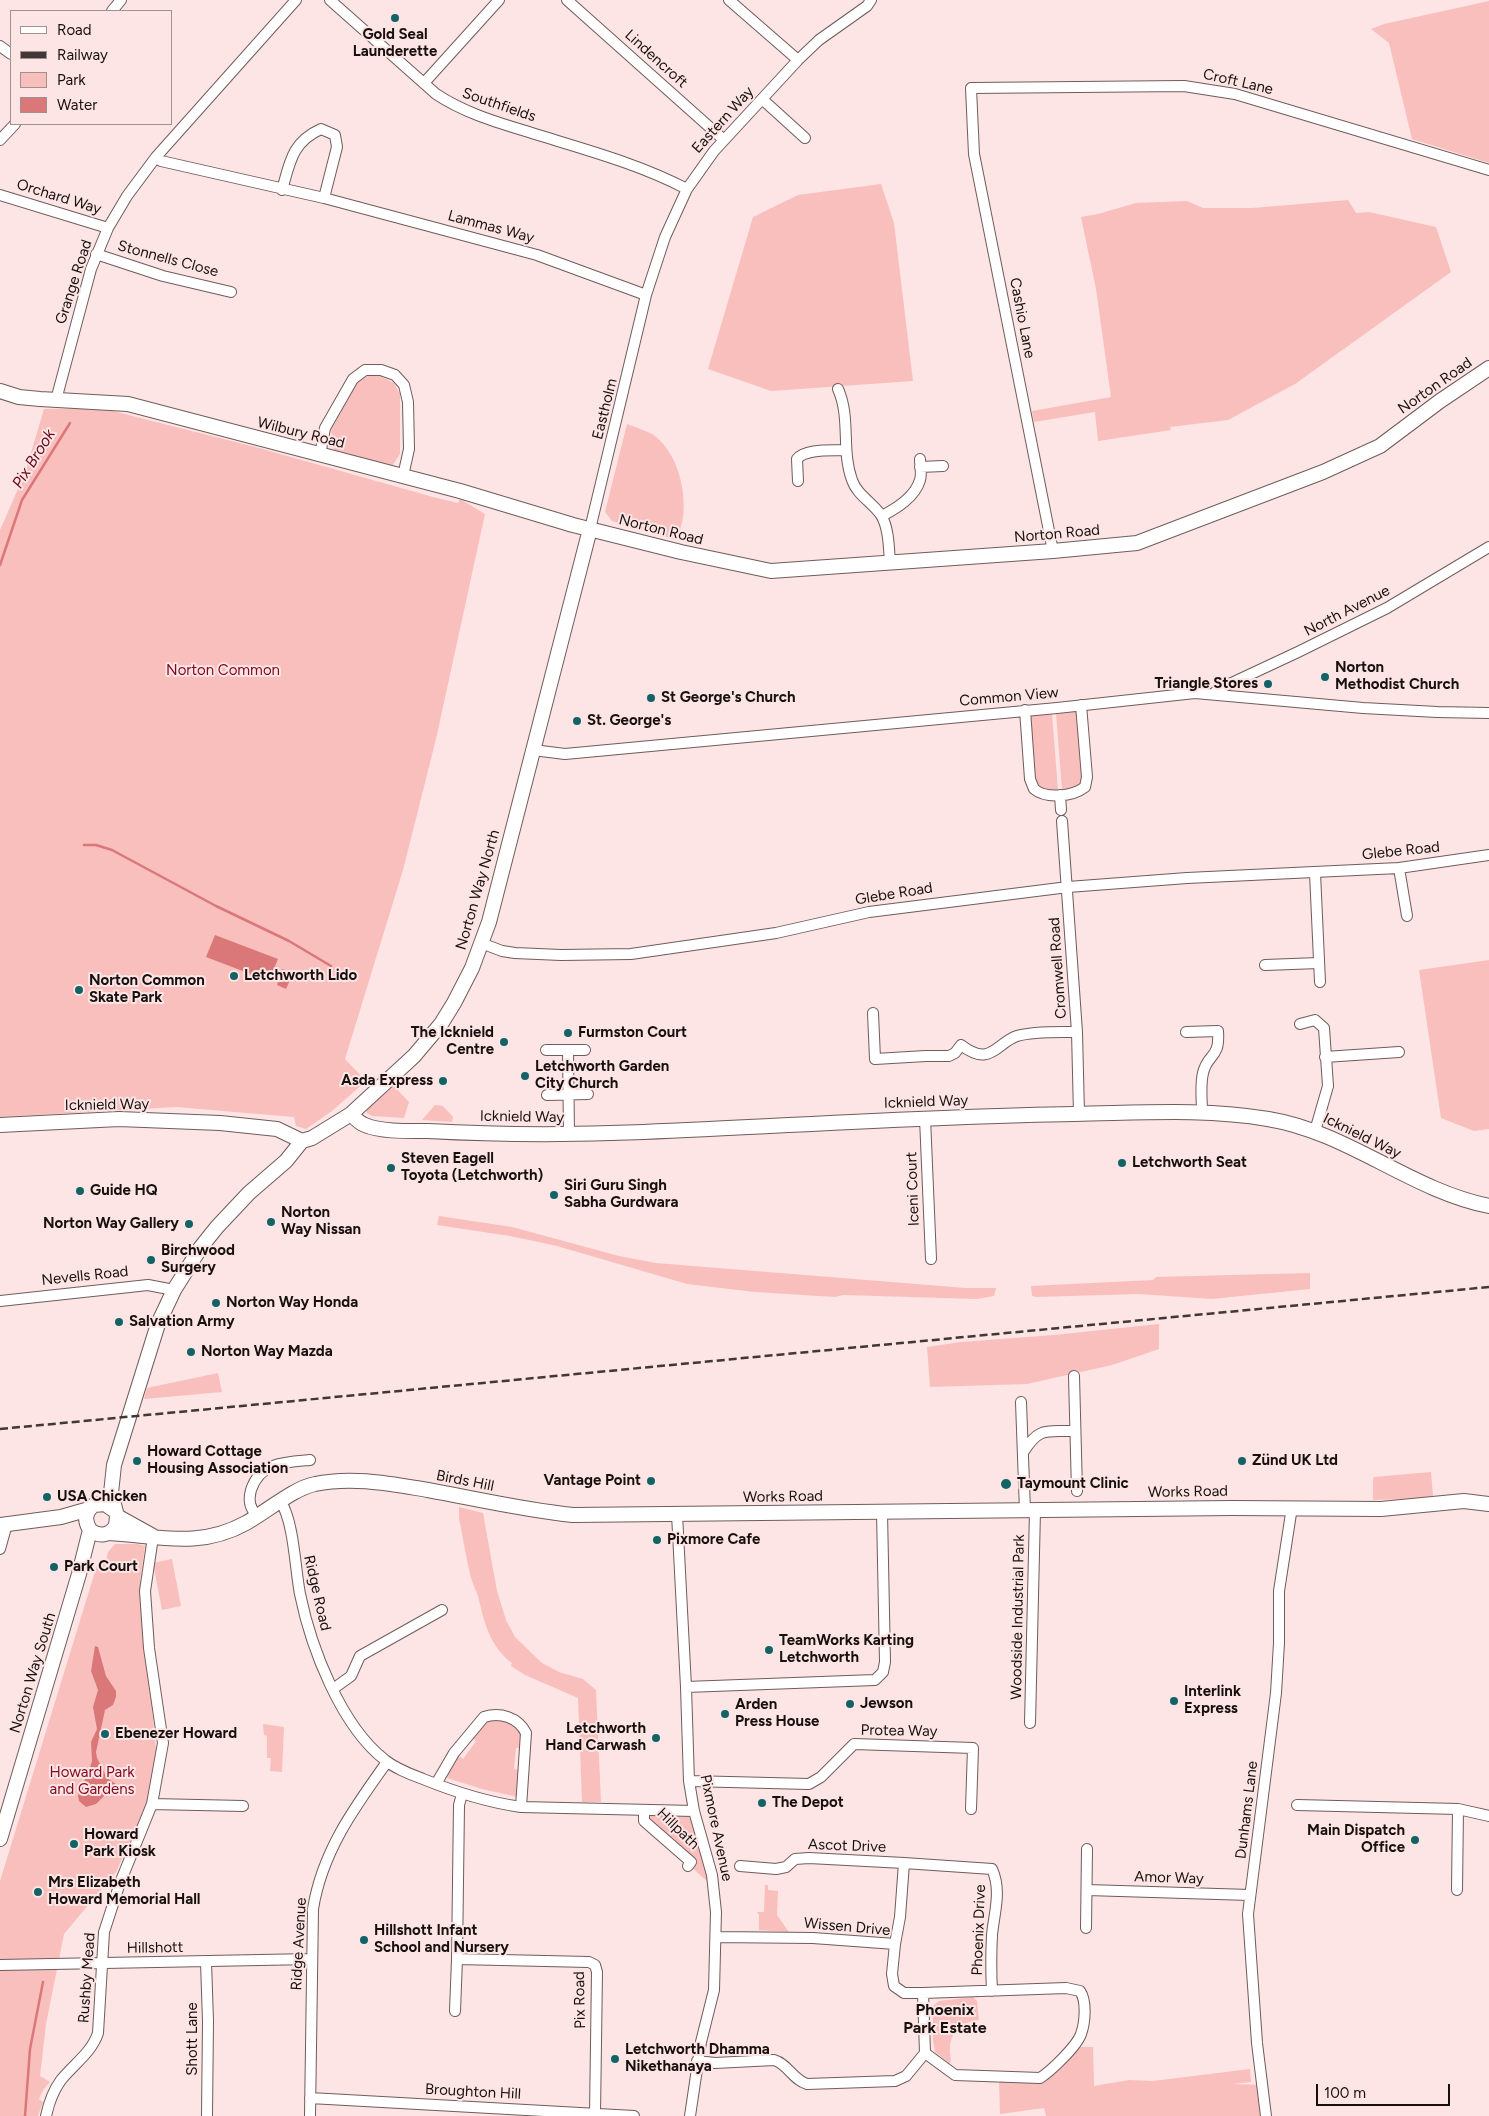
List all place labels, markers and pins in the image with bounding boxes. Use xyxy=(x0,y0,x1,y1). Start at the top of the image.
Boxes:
marker: Gold Seal Launderette xyxy=(389,12,401,24)
place label: Gold Seal Launderette xyxy=(353,26,437,61)
place label: Norton Methodist Church xyxy=(1335,659,1459,694)
marker: Norton Methodist Church xyxy=(1319,671,1331,683)
place label: Triangle Stores xyxy=(1154,675,1258,693)
marker: Triangle Stores xyxy=(1262,678,1274,690)
place label: St George's Church xyxy=(661,689,795,707)
marker: St George's Church xyxy=(645,692,657,704)
place label: St. George's xyxy=(587,712,671,730)
marker: St. George's xyxy=(571,715,583,727)
place label: Letchworth Lido xyxy=(244,967,357,985)
marker: Letchworth Lido xyxy=(228,970,240,982)
place label: Norton Common Skate Park xyxy=(89,972,205,1007)
marker: Norton Common Skate Park xyxy=(73,984,85,996)
place label: The Icknield Centre xyxy=(411,1024,494,1059)
place label: Furmston Court xyxy=(578,1024,687,1042)
marker: Furmston Court xyxy=(562,1027,574,1039)
marker: The Icknield Centre xyxy=(498,1036,510,1048)
place label: Letchworth Garden City Church xyxy=(535,1058,669,1093)
marker: Letchworth Garden City Church xyxy=(519,1070,531,1082)
place label: Asda Express xyxy=(341,1072,433,1090)
marker: Asda Express xyxy=(437,1075,449,1087)
place label: Steven Eagell Toyota (Letchworth) xyxy=(401,1150,543,1185)
place label: Letchworth Seat xyxy=(1132,1154,1247,1172)
marker: Letchworth Seat xyxy=(1116,1157,1128,1169)
marker: Steven Eagell Toyota (Letchworth) xyxy=(385,1162,397,1174)
place label: Siri Guru Singh Sabha Gurdwara xyxy=(564,1177,678,1212)
place label: Guide HQ xyxy=(90,1182,157,1200)
marker: Guide HQ xyxy=(74,1185,86,1197)
marker: Siri Guru Singh Sabha Gurdwara xyxy=(548,1189,560,1201)
place label: Norton Way Nissan xyxy=(281,1204,361,1239)
place label: Norton Way Gallery xyxy=(43,1215,179,1233)
marker: Norton Way Nissan xyxy=(265,1216,277,1228)
marker: Norton Way Gallery xyxy=(183,1218,195,1230)
place label: Birchwood Surgery xyxy=(161,1242,235,1277)
marker: Birchwood Surgery xyxy=(145,1254,157,1266)
place label: Norton Way Honda xyxy=(226,1294,358,1312)
marker: Norton Way Honda xyxy=(210,1297,222,1309)
place label: Salvation Army xyxy=(129,1313,235,1331)
marker: Salvation Army xyxy=(113,1316,125,1328)
place label: Norton Way Mazda xyxy=(201,1343,333,1361)
marker: Norton Way Mazda xyxy=(185,1346,197,1358)
place label: Howard Cottage Housing Association xyxy=(147,1443,288,1478)
place label: Zünd UK Ltd xyxy=(1252,1452,1338,1470)
marker: Howard Cottage Housing Association xyxy=(131,1455,143,1467)
marker: Zünd UK Ltd xyxy=(1236,1455,1248,1467)
place label: Vantage Point xyxy=(543,1472,641,1490)
marker: Vantage Point xyxy=(645,1475,657,1487)
place label: Taymount Clinic xyxy=(1017,1475,1129,1493)
marker: Taymount Clinic xyxy=(999,1477,1013,1491)
place label: USA Chicken xyxy=(57,1488,147,1506)
marker: USA Chicken xyxy=(41,1491,53,1503)
place label: Pixmore Cafe xyxy=(667,1531,760,1549)
marker: Pixmore Cafe xyxy=(651,1534,663,1546)
place label: Park Court xyxy=(64,1558,138,1576)
marker: Park Court xyxy=(48,1561,60,1573)
place label: TeamWorks Karting Letchworth xyxy=(779,1632,914,1667)
marker: TeamWorks Karting Letchworth xyxy=(763,1644,775,1656)
place label: Interlink Express xyxy=(1184,1683,1241,1718)
place label: Jewson xyxy=(860,1695,913,1713)
marker: Interlink Express xyxy=(1168,1695,1180,1707)
place label: Arden Press House xyxy=(735,1696,819,1731)
marker: Jewson xyxy=(844,1698,856,1710)
marker: Arden Press House xyxy=(719,1708,731,1720)
place label: Letchworth Hand Carwash xyxy=(545,1720,646,1755)
place label: Ebenezer Howard xyxy=(115,1725,237,1743)
marker: Ebenezer Howard xyxy=(99,1728,111,1740)
marker: Letchworth Hand Carwash xyxy=(650,1732,662,1744)
place label: The Depot xyxy=(772,1794,844,1812)
marker: The Depot xyxy=(756,1797,768,1809)
place label: Main Dispatch Office xyxy=(1307,1822,1405,1857)
place label: Howard Park Kiosk xyxy=(84,1826,156,1861)
marker: Main Dispatch Office xyxy=(1409,1834,1421,1846)
marker: Howard Park Kiosk xyxy=(68,1838,80,1850)
place label: Mrs Elizabeth Howard Memorial Hall xyxy=(48,1874,201,1909)
marker: Mrs Elizabeth Howard Memorial Hall xyxy=(32,1886,44,1898)
place label: Hillshott Infant School and Nursery xyxy=(374,1922,509,1957)
marker: Hillshott Infant School and Nursery xyxy=(358,1934,370,1946)
place label: Letchworth Dhamma Nikethanaya xyxy=(625,2041,770,2076)
marker: Letchworth Dhamma Nikethanaya xyxy=(609,2053,621,2065)

